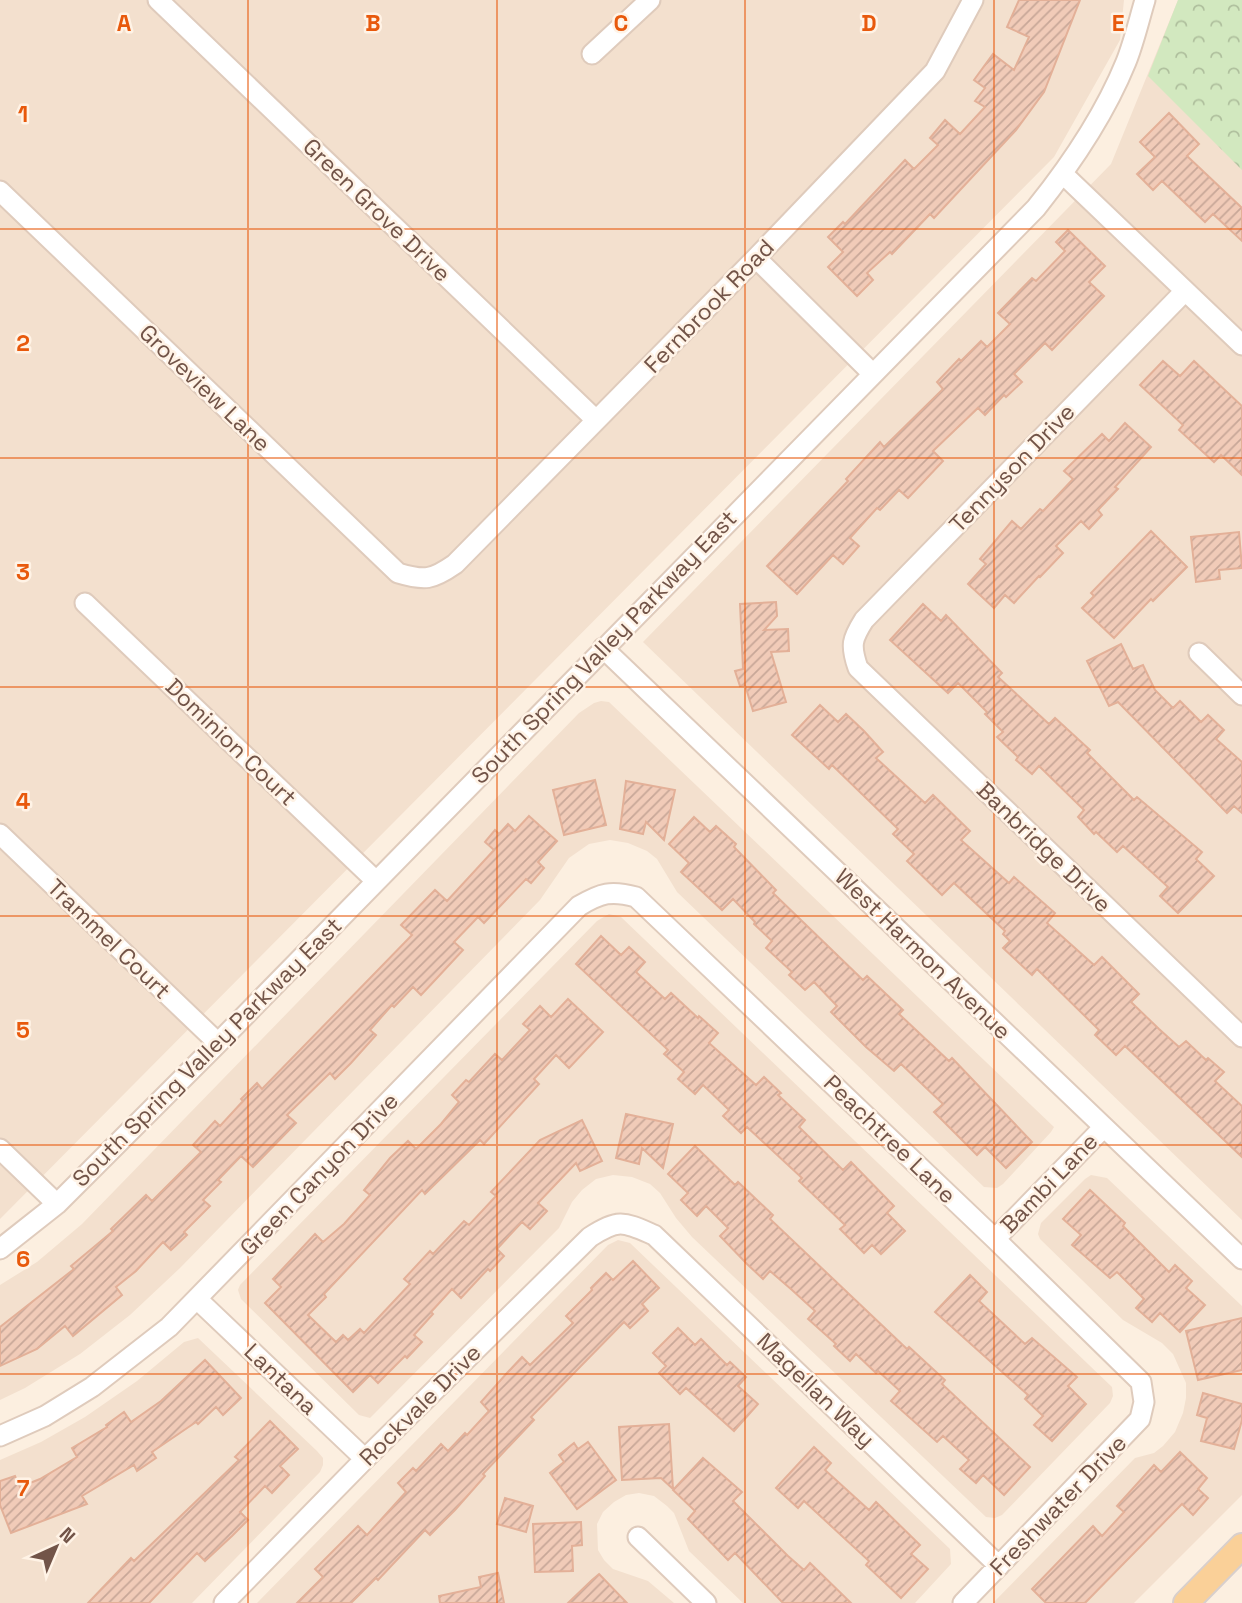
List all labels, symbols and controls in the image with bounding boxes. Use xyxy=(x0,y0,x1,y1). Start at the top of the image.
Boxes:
text: A xyxy=(117,8,132,38)
text: B xyxy=(365,8,381,38)
text: C xyxy=(614,8,628,38)
text: D xyxy=(861,8,877,38)
text: E xyxy=(1112,8,1124,38)
text: 1 xyxy=(18,99,28,129)
street label: Green Grove Drive xyxy=(297,132,457,288)
street label: Fernbrook Road xyxy=(637,233,781,379)
street label: Groveview Lane xyxy=(133,318,277,458)
text: 2 xyxy=(16,328,30,358)
street label: Tennyson Drive xyxy=(943,397,1081,539)
street label: South Spring Valley Parkway East xyxy=(465,504,743,790)
text: 3 xyxy=(16,557,30,587)
street label: Dominion Court xyxy=(159,672,303,812)
street label: Banbridge Drive xyxy=(970,775,1118,919)
text: 4 xyxy=(16,786,31,816)
street label: West Harmon Avenue xyxy=(829,862,1017,1046)
street label: Trammel Court xyxy=(41,873,177,1005)
street label: South Spring Valley Parkway East xyxy=(66,911,348,1193)
text: 5 xyxy=(16,1015,30,1045)
street label: Peachtree Lane xyxy=(817,1068,963,1210)
street label: Green Canyon Drive xyxy=(233,1086,405,1262)
street label: Bambi Lane xyxy=(994,1127,1104,1239)
text: 6 xyxy=(16,1244,30,1274)
street label: Magellan Way xyxy=(751,1326,881,1454)
street label: Lantana xyxy=(238,1337,324,1421)
street label: Rockvale Drive xyxy=(353,1338,487,1472)
street label: Freshwater Drive xyxy=(983,1428,1133,1582)
text: 7 xyxy=(17,1473,30,1503)
north arrow xyxy=(21,1512,91,1582)
text: N xyxy=(54,1522,81,1549)

